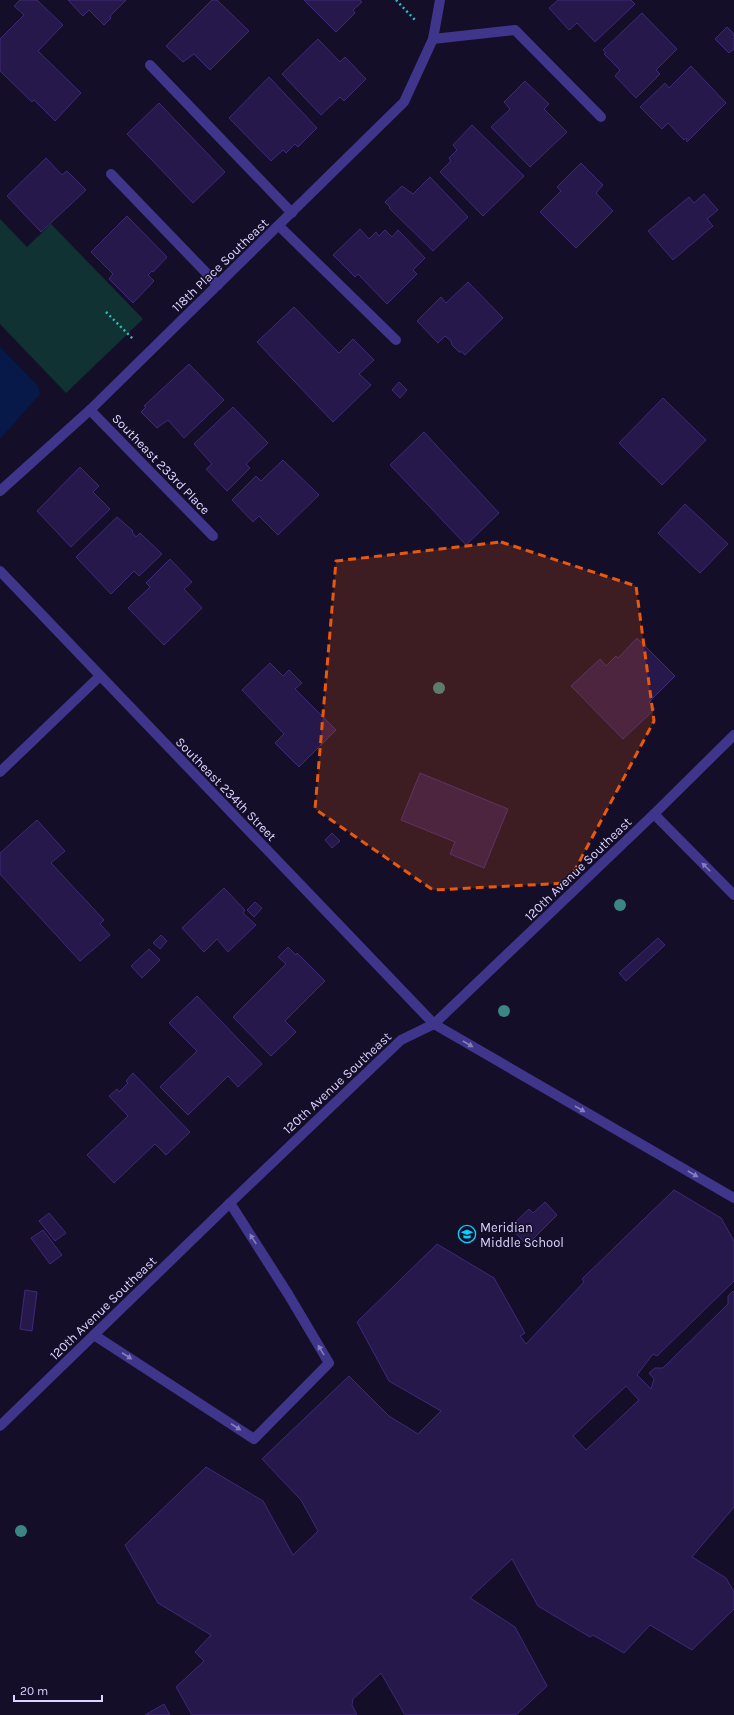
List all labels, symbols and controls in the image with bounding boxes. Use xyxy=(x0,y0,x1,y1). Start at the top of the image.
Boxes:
street label: 118th Place Southeast xyxy=(169,215,271,315)
street label: Southeast 233rd Place xyxy=(109,411,213,518)
street label: Southeast 234th Street xyxy=(173,734,279,844)
street label: 120th Avenue Southeast xyxy=(522,814,634,924)
one-way arrow xyxy=(702,862,711,872)
street label: 120th Avenue Southeast xyxy=(280,1029,394,1137)
one-way arrow xyxy=(462,1040,473,1047)
one-way arrow xyxy=(574,1105,586,1112)
one-way arrow xyxy=(687,1171,699,1178)
place label: Meridian Middle School xyxy=(480,1220,564,1250)
school or university icon: Meridian Middle School xyxy=(457,1224,477,1244)
one-way arrow xyxy=(249,1234,257,1244)
street label: 120th Avenue Southeast xyxy=(47,1253,159,1363)
one-way arrow xyxy=(318,1344,325,1356)
one-way arrow xyxy=(122,1352,132,1360)
one-way arrow xyxy=(231,1423,241,1431)
scale bar xyxy=(14,1677,102,1703)
text: 20 m xyxy=(20,1684,48,1698)

